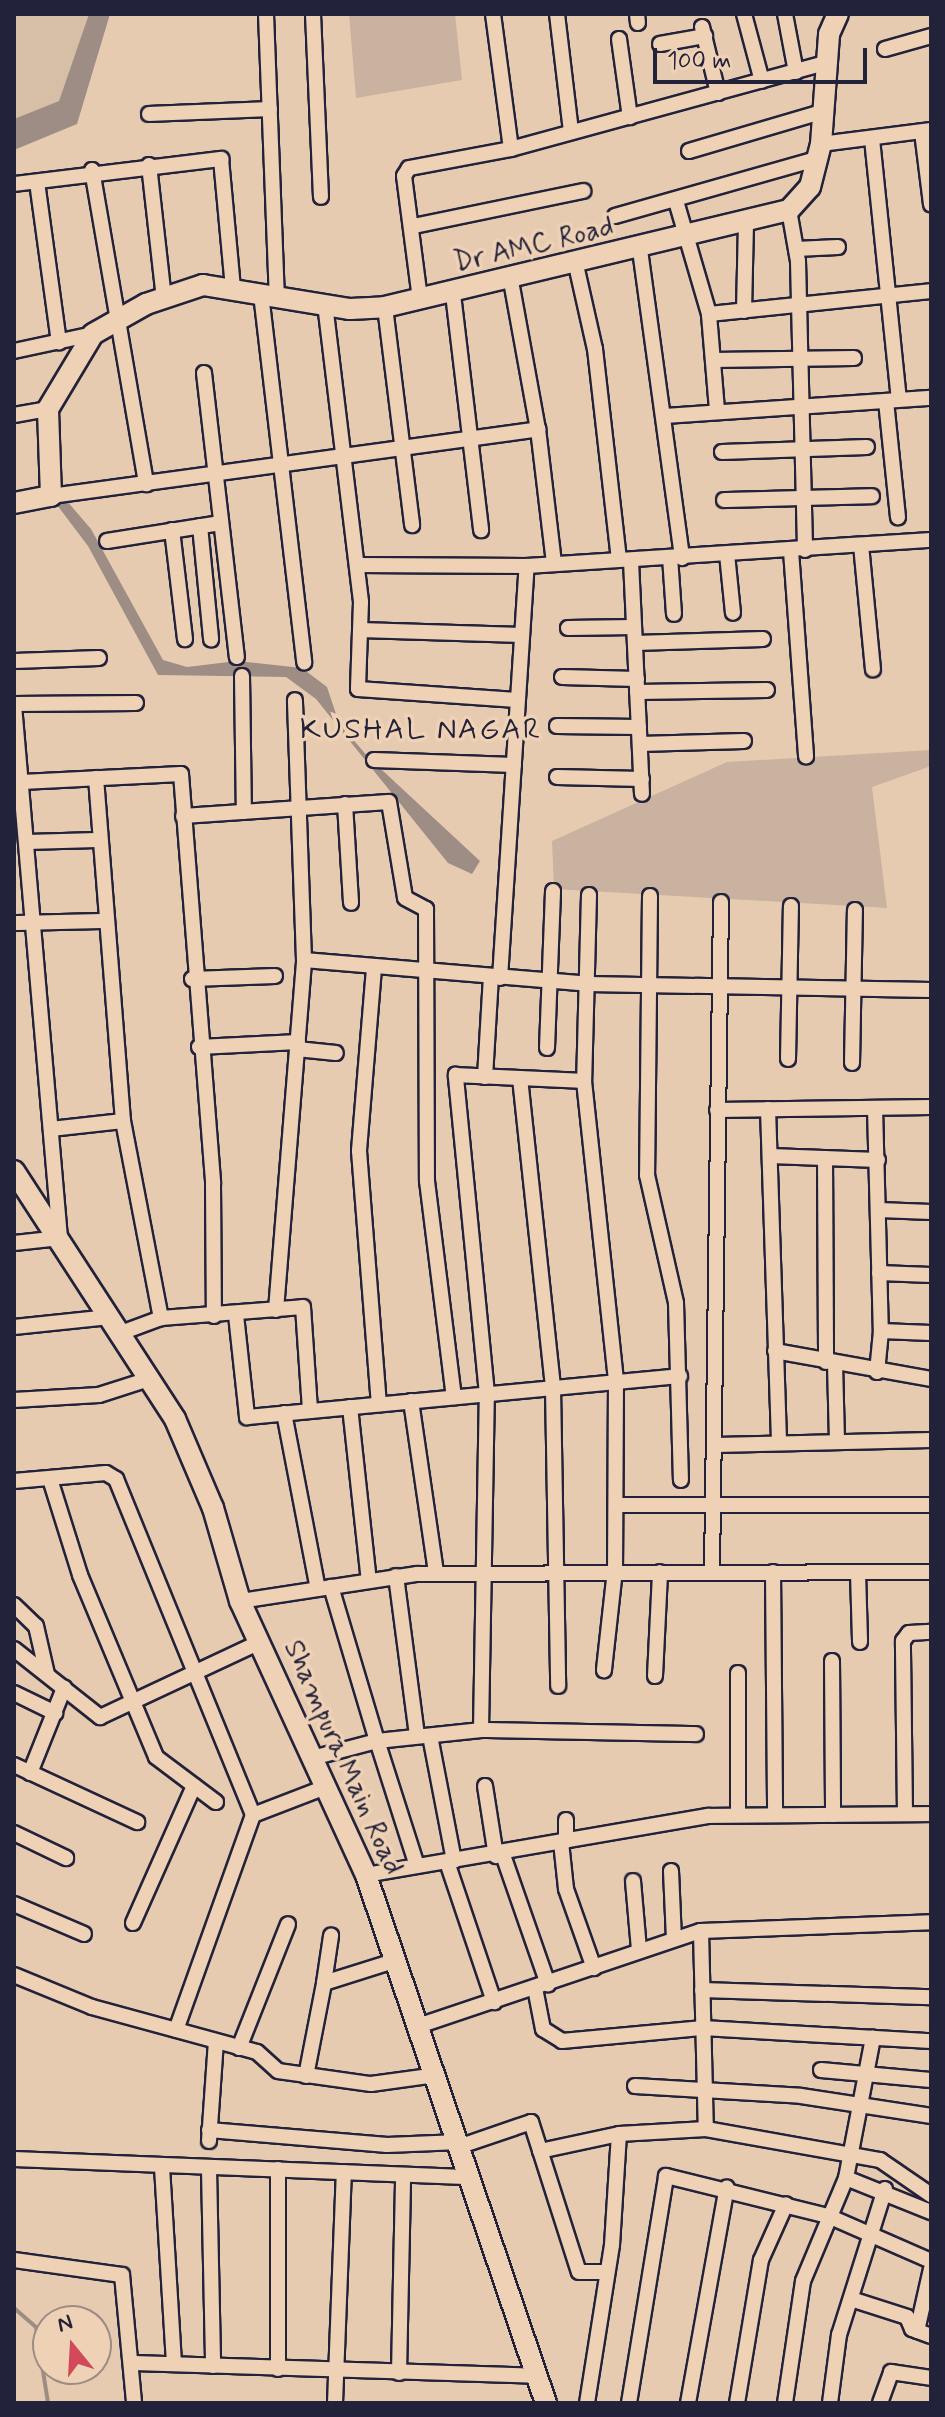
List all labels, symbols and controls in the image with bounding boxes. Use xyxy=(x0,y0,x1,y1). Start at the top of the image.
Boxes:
scale bar xyxy=(657,32,871,82)
text: 100 m xyxy=(667,46,731,77)
street label: Dr AMC Road xyxy=(452,211,616,281)
district label: KUSHAL NAGAR xyxy=(299,712,543,748)
street label: Shampura Main Road xyxy=(274,1634,410,1882)
north arrow xyxy=(32,2305,112,2385)
text: N xyxy=(54,2308,76,2340)

